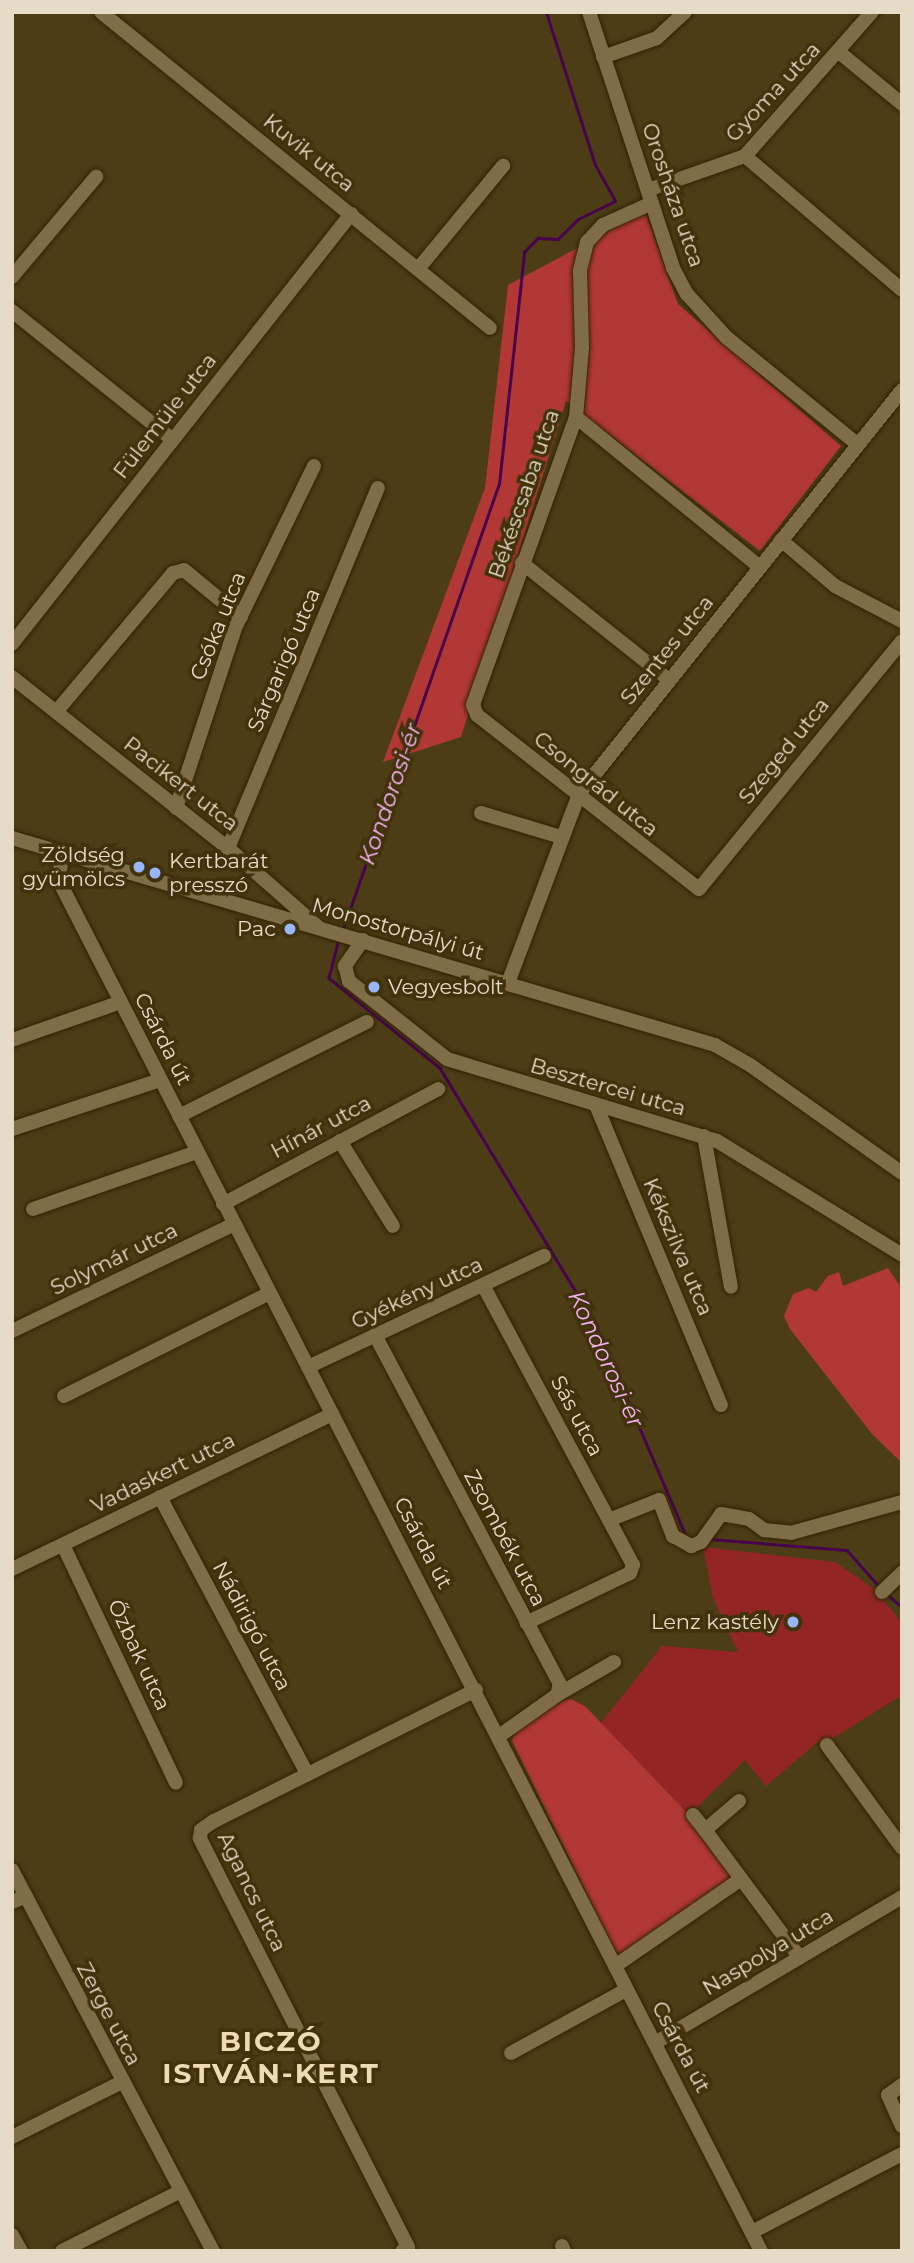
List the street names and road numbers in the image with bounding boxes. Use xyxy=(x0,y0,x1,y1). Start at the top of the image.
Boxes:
street label: Gyoma utca xyxy=(720,37,826,147)
street label: Kuvik utca xyxy=(258,109,360,197)
street label: Orosháza utca xyxy=(637,120,709,270)
street label: Fülemüle utca xyxy=(108,348,222,484)
street label: Békéscsaba utca xyxy=(483,406,565,582)
street label: Csóka utca xyxy=(185,568,251,684)
street label: Sárgarigó utca xyxy=(242,584,326,736)
street label: Szentes utca xyxy=(615,590,719,710)
street label: Szeged utca xyxy=(733,693,835,809)
street label: Csongrád utca xyxy=(529,726,663,842)
street label: Pacikert utca xyxy=(119,731,243,837)
street label: Monostorpályi út xyxy=(309,892,487,966)
street label: Csárda út xyxy=(129,989,197,1089)
street label: Besztercei utca xyxy=(527,1053,689,1121)
street label: Hínár utca xyxy=(267,1090,375,1164)
street label: Kékszilva utca xyxy=(638,1174,718,1320)
street label: Solymár utca xyxy=(46,1217,182,1301)
street label: Gyékény utca xyxy=(347,1252,487,1334)
street label: Sás utca xyxy=(545,1371,609,1461)
street label: Vadaskert utca xyxy=(87,1427,239,1519)
street label: Zsombék utca xyxy=(458,1466,552,1610)
street label: Csárda út xyxy=(388,1493,458,1593)
street label: Nádirigó utca xyxy=(207,1557,297,1695)
street label: Őzbak utca xyxy=(102,1596,176,1714)
street label: Agancs utca xyxy=(212,1828,292,1956)
street label: Naspolya utca xyxy=(698,1903,838,2001)
street label: Zerge utca xyxy=(71,1958,147,2070)
street label: Csárda út xyxy=(646,1997,716,2097)

